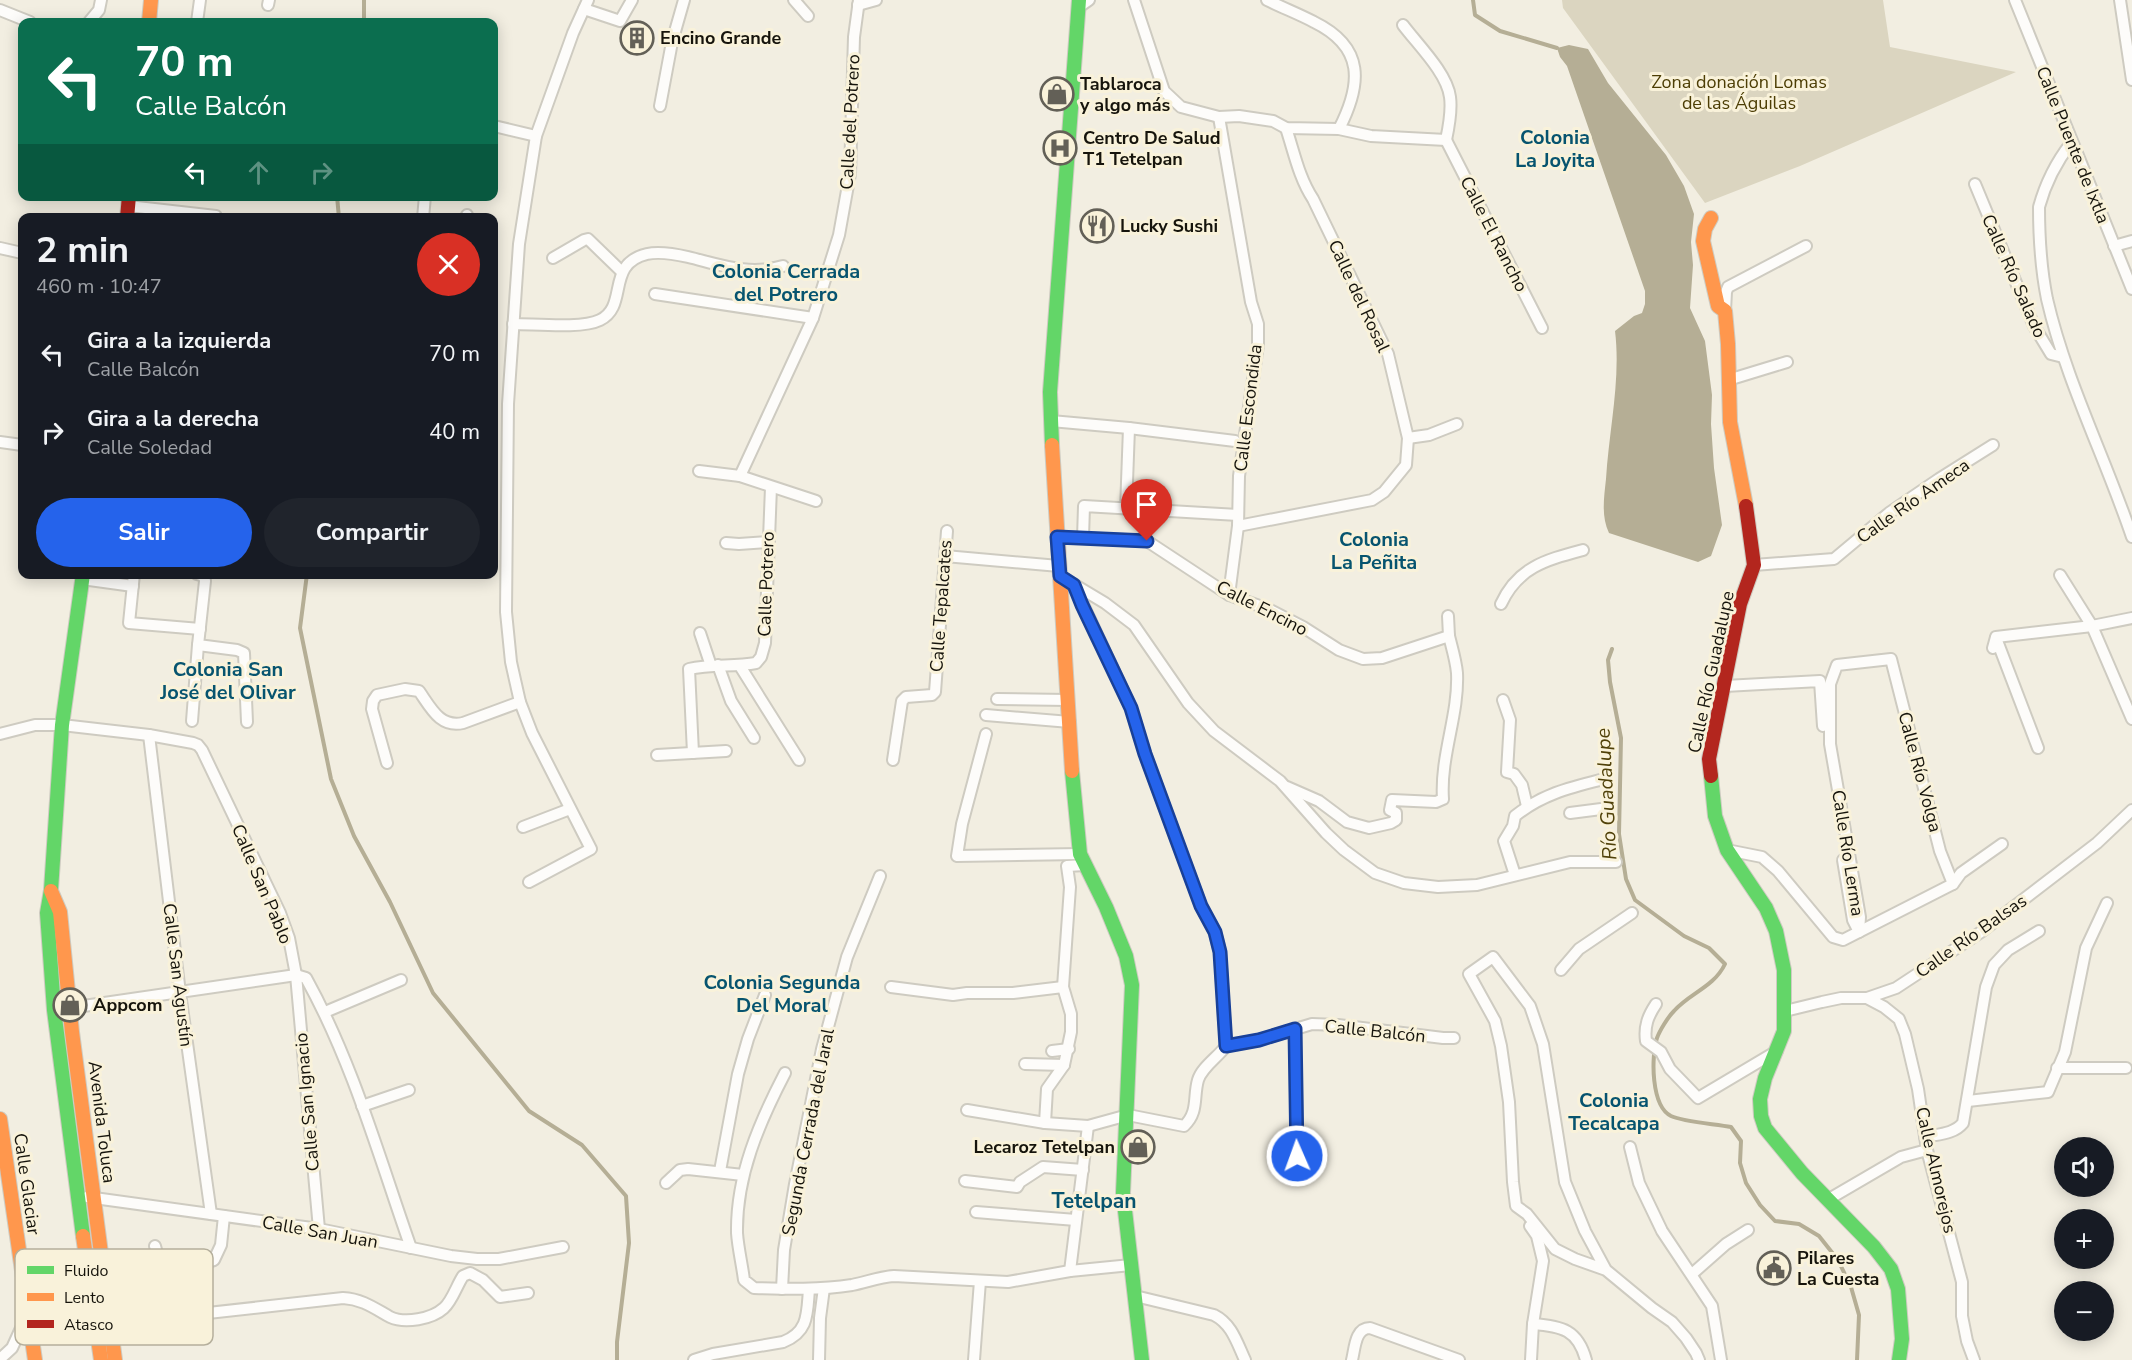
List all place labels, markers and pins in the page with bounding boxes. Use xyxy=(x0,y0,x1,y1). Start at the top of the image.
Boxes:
building icon: Encino Grande xyxy=(619,20,655,56)
place label: Encino Grande xyxy=(660,26,782,50)
place label: Tablaroca y algo más xyxy=(1079,72,1171,117)
shop icon: Tablaroca y algo más xyxy=(1039,76,1075,112)
place label: Centro De Salud T1 Tetelpan xyxy=(1083,126,1220,171)
hospital icon: Centro De Salud T1 Tetelpan xyxy=(1042,130,1078,166)
restaurant icon: Lucky Sushi xyxy=(1079,208,1115,244)
place label: Lucky Sushi xyxy=(1120,214,1218,238)
pin xyxy=(1121,479,1172,541)
shop icon: Appcom xyxy=(52,987,88,1023)
place label: Appcom xyxy=(93,993,162,1017)
shop icon: Lecaroz Tetelpan xyxy=(1120,1129,1156,1165)
place label: Lecaroz Tetelpan xyxy=(973,1135,1115,1159)
place label: Pilares La Cuesta xyxy=(1797,1246,1879,1291)
public building icon: Pilares La Cuesta xyxy=(1756,1250,1792,1286)

